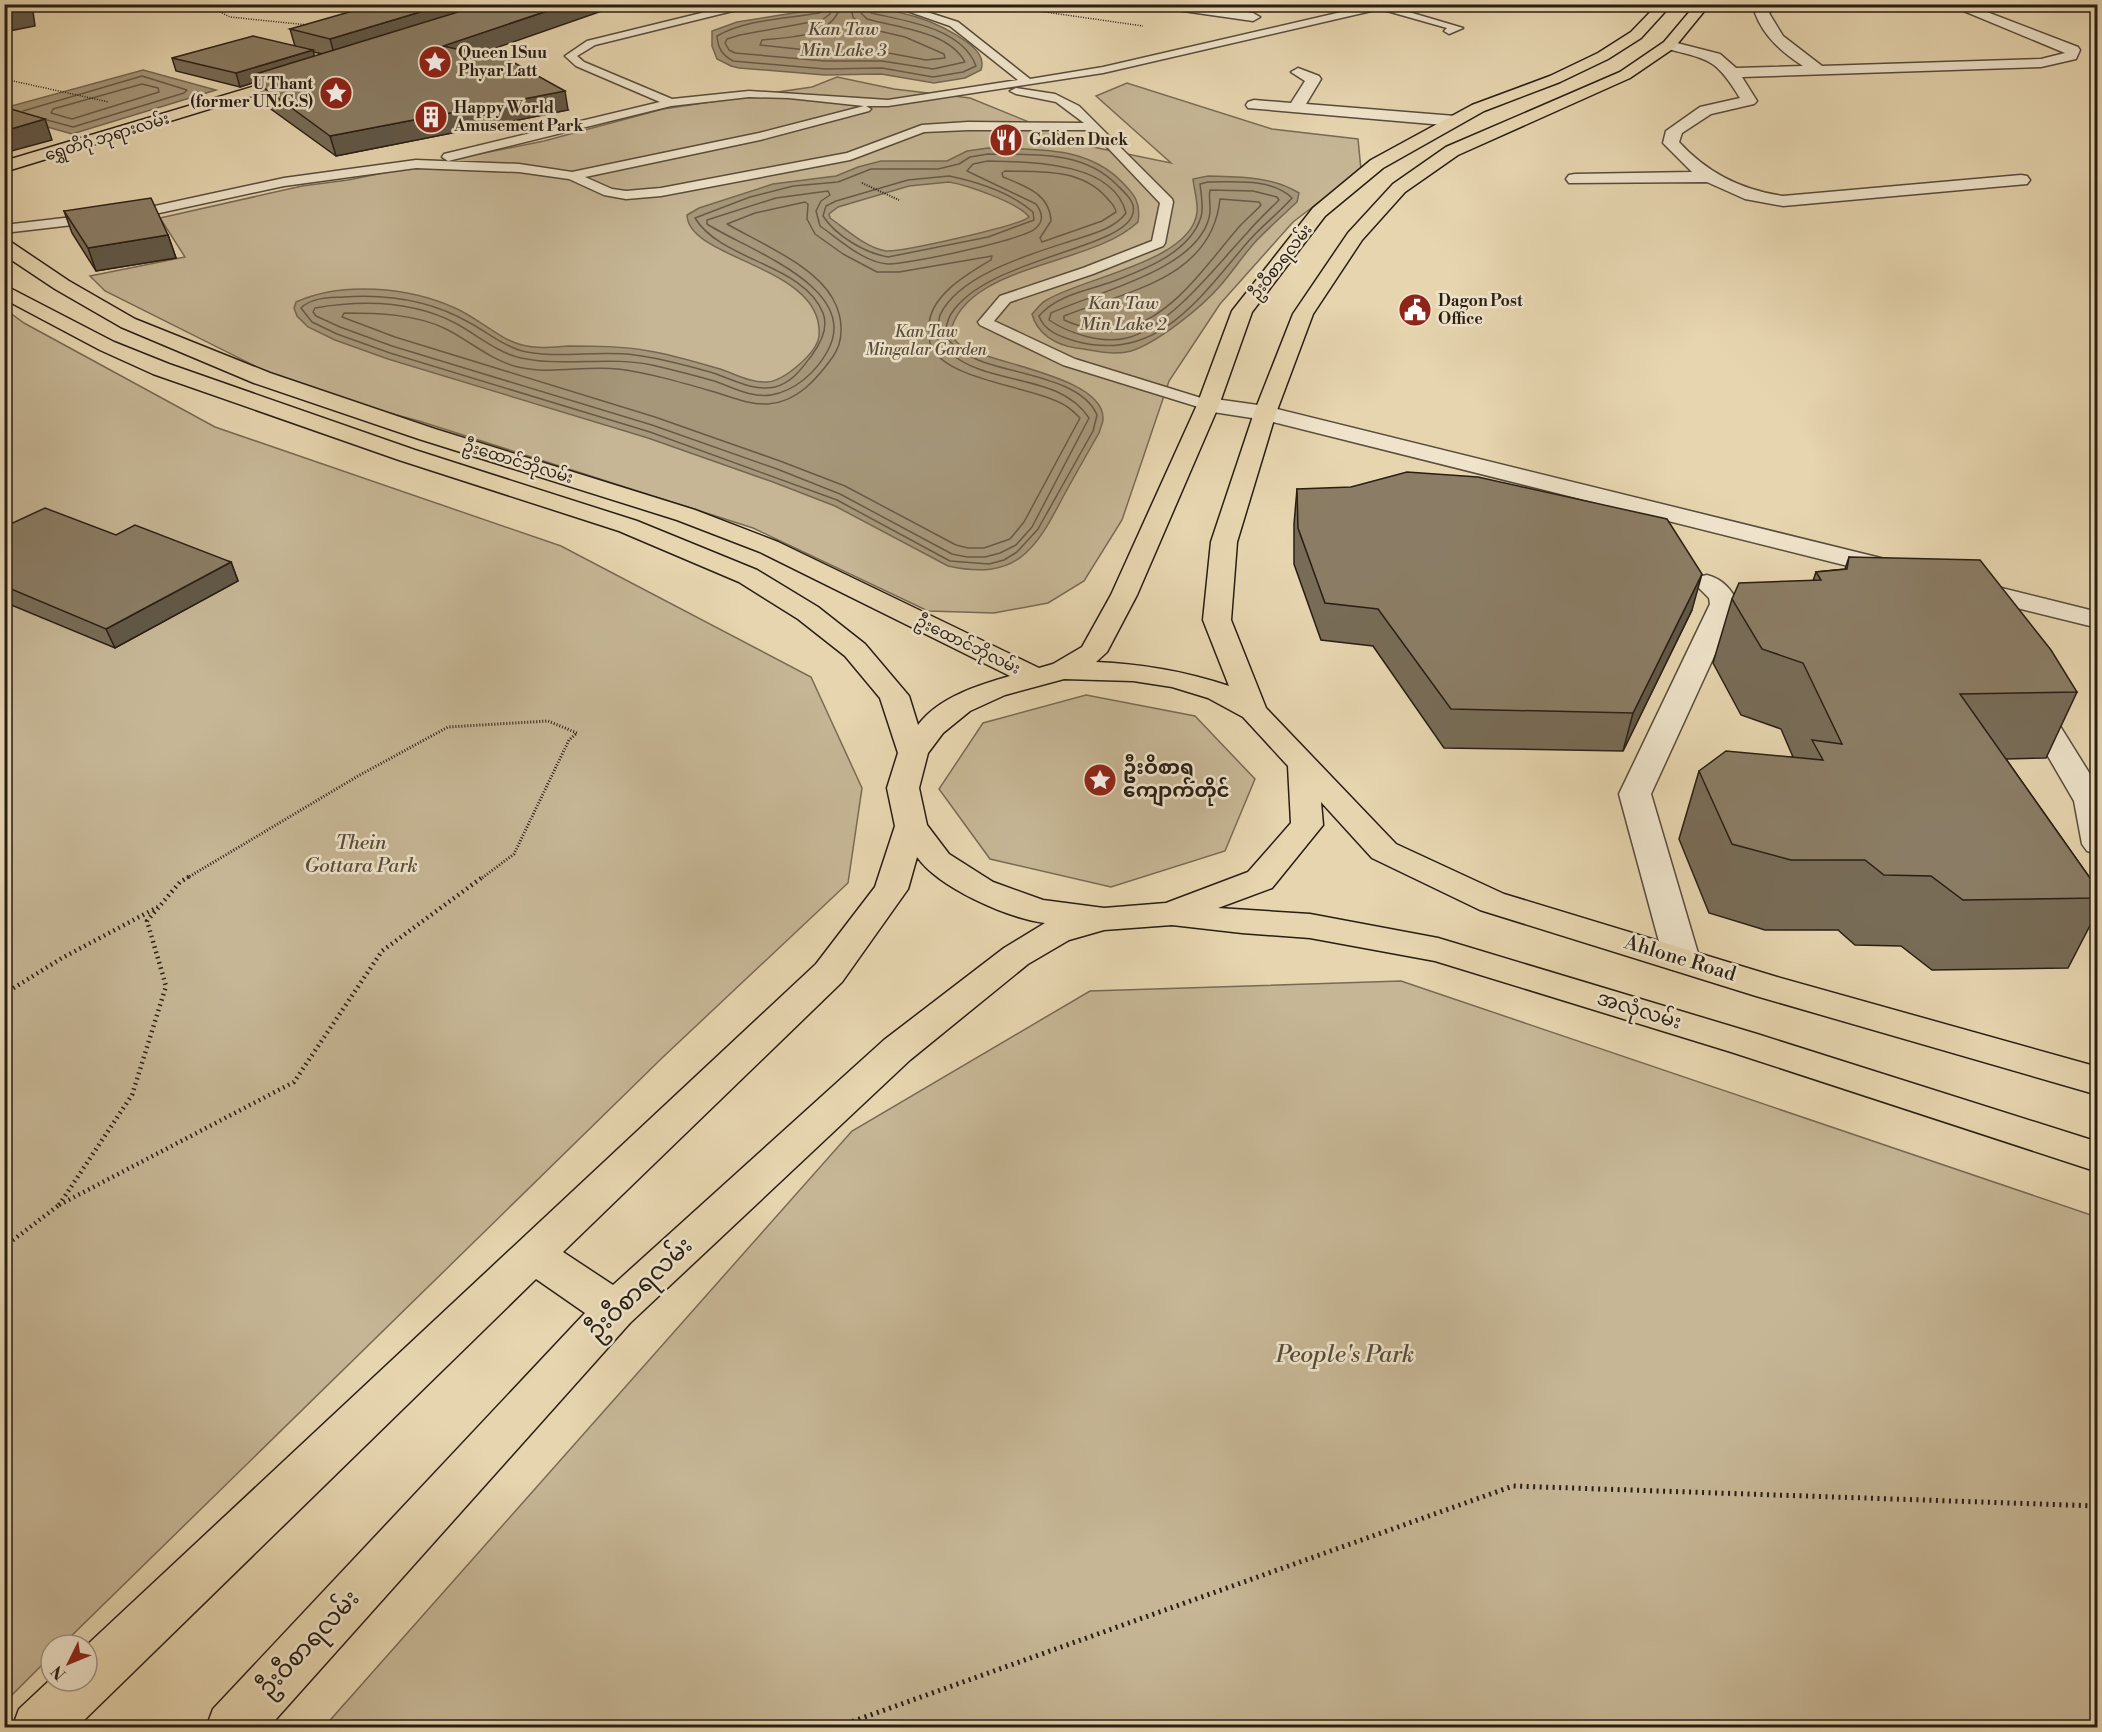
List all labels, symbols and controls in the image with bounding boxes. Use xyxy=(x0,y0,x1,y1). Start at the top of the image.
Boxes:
water label: Kan Taw Min Lake 3 xyxy=(799,18,887,62)
place label: Queen 1Suu Phyar Latt xyxy=(458,43,547,81)
place icon: Queen 1Suu Phyar Latt xyxy=(417,44,453,80)
place label: U Thant (former UN.G.S) xyxy=(191,74,313,112)
place icon: U Thant (former UN.G.S) xyxy=(318,75,354,111)
place label: Happy World Amusement Park xyxy=(453,98,584,136)
building icon: Happy World Amusement Park xyxy=(413,99,449,135)
street label: ရွှေတိဂုံ ဘုရားလမ်း xyxy=(42,107,173,169)
restaurant icon: Golden Duck xyxy=(988,122,1024,158)
place label: Golden Duck xyxy=(1029,130,1129,150)
street label: ဦးဝီစာရလမ်း xyxy=(1244,219,1319,306)
place label: Dagon Post Office xyxy=(1438,291,1523,329)
water label: Kan Taw Min Lake 2 xyxy=(1079,292,1167,336)
public building icon: Dagon Post Office xyxy=(1397,292,1433,328)
park label: Kan Taw Mingalar Garden xyxy=(865,322,988,360)
street label: ဦးထောင်ဘိုလမ်း xyxy=(459,434,576,492)
street label: ဦးထောင်ဘိုလမ်း xyxy=(911,609,1025,683)
place label: ဦးဝိစာရ ကျောက်တိုင် xyxy=(1123,754,1230,807)
place icon: ဦးဝိစာရ ကျောက်တိုင် xyxy=(1082,762,1118,798)
park label: Thein Gottara Park xyxy=(304,831,418,879)
street label: Ahlone Road xyxy=(1620,930,1739,988)
street label: အလုံလမ်း xyxy=(1593,983,1685,1039)
street label: ဦးဝီစာရလမ်း xyxy=(579,1230,701,1349)
park label: People's Park xyxy=(1275,1340,1414,1370)
street label: ဦးဝီစာရလမ်း xyxy=(250,1583,368,1706)
north arrow xyxy=(39,1633,99,1693)
text: N xyxy=(47,1661,70,1684)

